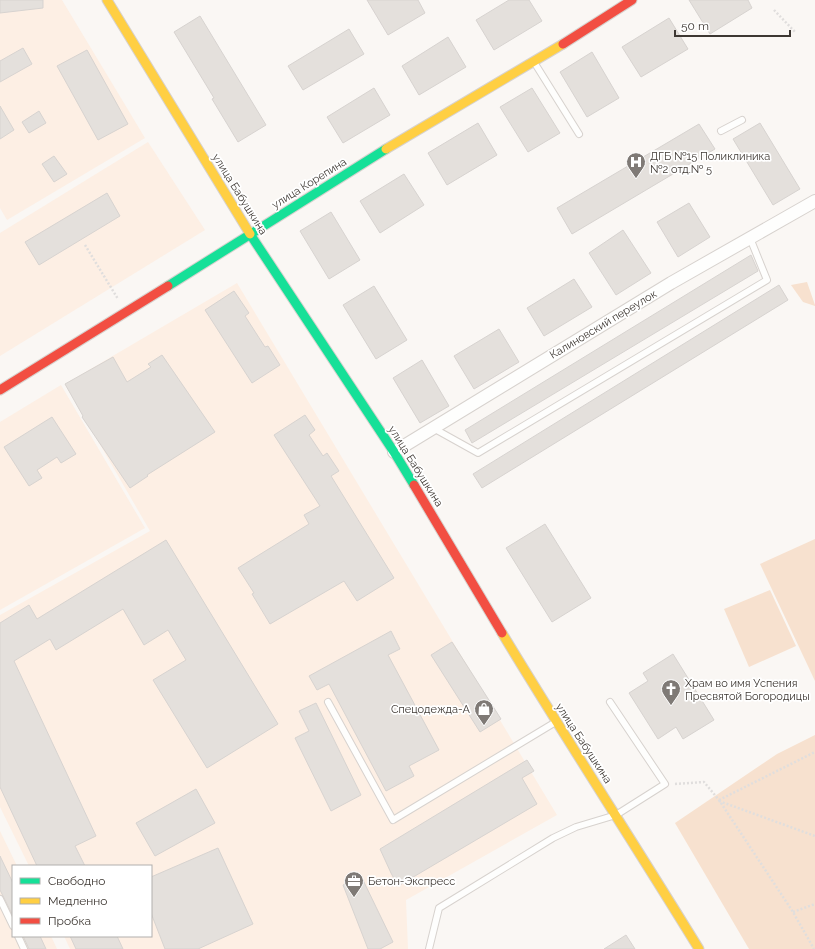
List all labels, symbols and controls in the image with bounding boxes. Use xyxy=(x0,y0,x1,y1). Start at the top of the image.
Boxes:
scale bar xyxy=(675,12,790,38)
text: 50 m xyxy=(681,19,709,33)
place label: ДГБ №15 Поликлиника №2 отд.№ 5 xyxy=(650,150,770,176)
street label: улица Бабушкина xyxy=(209,151,270,237)
hospital icon: ДГБ №15 Поликлиника №2 отд.№ 5 xyxy=(625,151,647,179)
street label: улица Корепина xyxy=(270,155,349,212)
street label: Калиновский переулок xyxy=(547,287,659,362)
street label: улица Бабушкина xyxy=(385,423,446,509)
place label: Храм во имя Успения Пресвятой Богородицы xyxy=(685,677,810,703)
church icon: Храм во имя Успения Пресвятой Богородицы xyxy=(660,678,682,706)
shop icon: Спецодежда-А xyxy=(473,698,495,726)
street label: улица Бабушкина xyxy=(553,701,614,786)
place label: Спецодежда-А xyxy=(391,703,471,716)
legend xyxy=(12,865,152,937)
office icon: Бетон-Экспресс xyxy=(343,870,365,898)
text: Свободно xyxy=(48,874,105,888)
place label: Бетон-Экспресс xyxy=(368,875,455,888)
text: Медленно xyxy=(48,894,107,908)
text: Пробка xyxy=(48,914,91,928)

